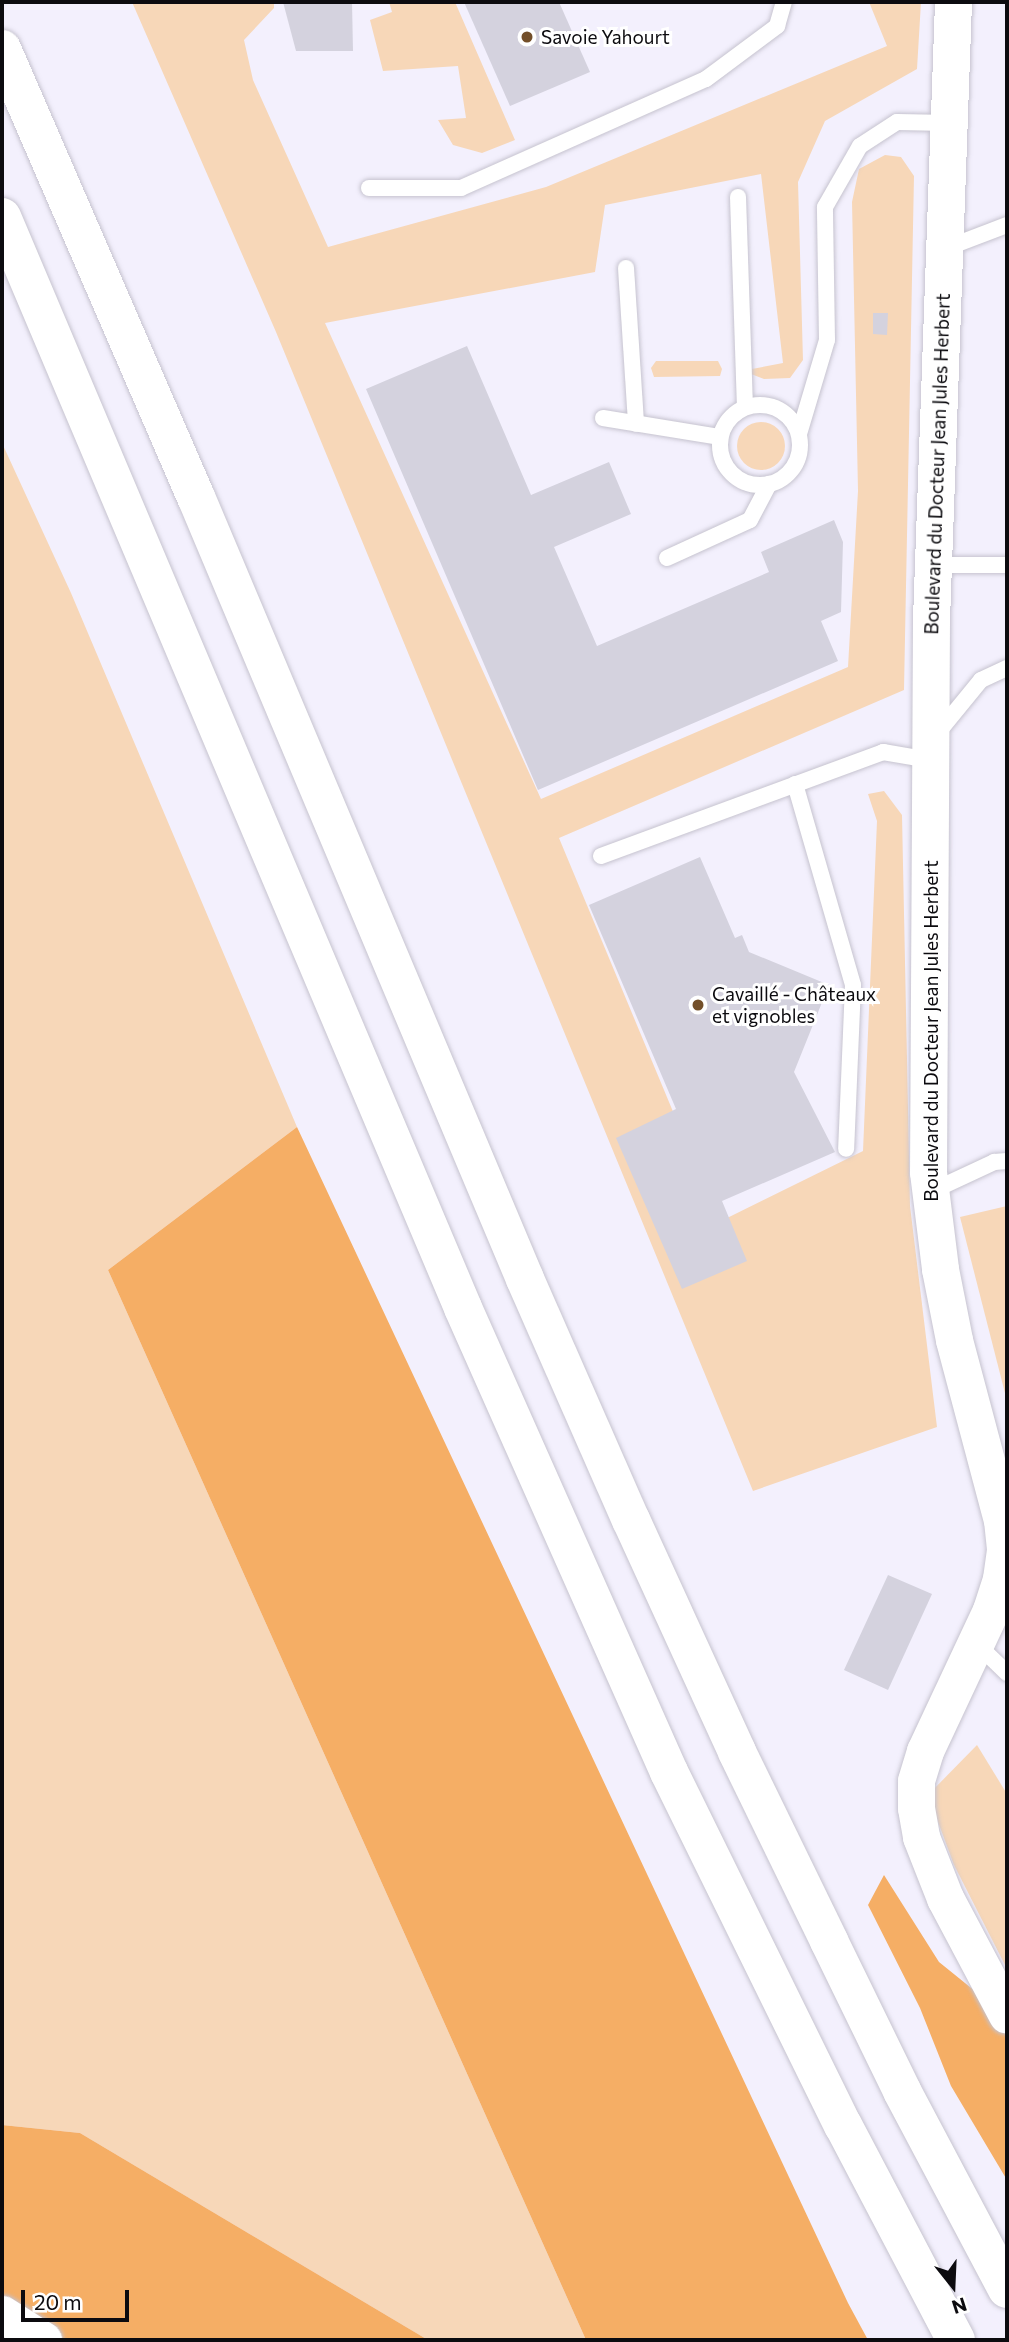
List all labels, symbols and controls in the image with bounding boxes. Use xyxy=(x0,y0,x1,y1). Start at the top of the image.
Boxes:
place label: Savoie Yahourt xyxy=(541,26,670,48)
marker: Savoie Yahourt xyxy=(519,29,535,45)
street label: Boulevard du Docteur Jean Jules Herbert xyxy=(920,293,954,635)
street label: Boulevard du Docteur Jean Jules Herbert xyxy=(920,860,942,1202)
place label: Cavaillé - Châteaux et vignobles xyxy=(712,983,876,1027)
marker: Cavaillé - Châteaux et vignobles xyxy=(690,997,706,1013)
north arrow xyxy=(918,2251,988,2321)
scale bar xyxy=(24,2276,133,2320)
text: 20 m xyxy=(34,2289,82,2314)
text: N xyxy=(949,2293,970,2320)

